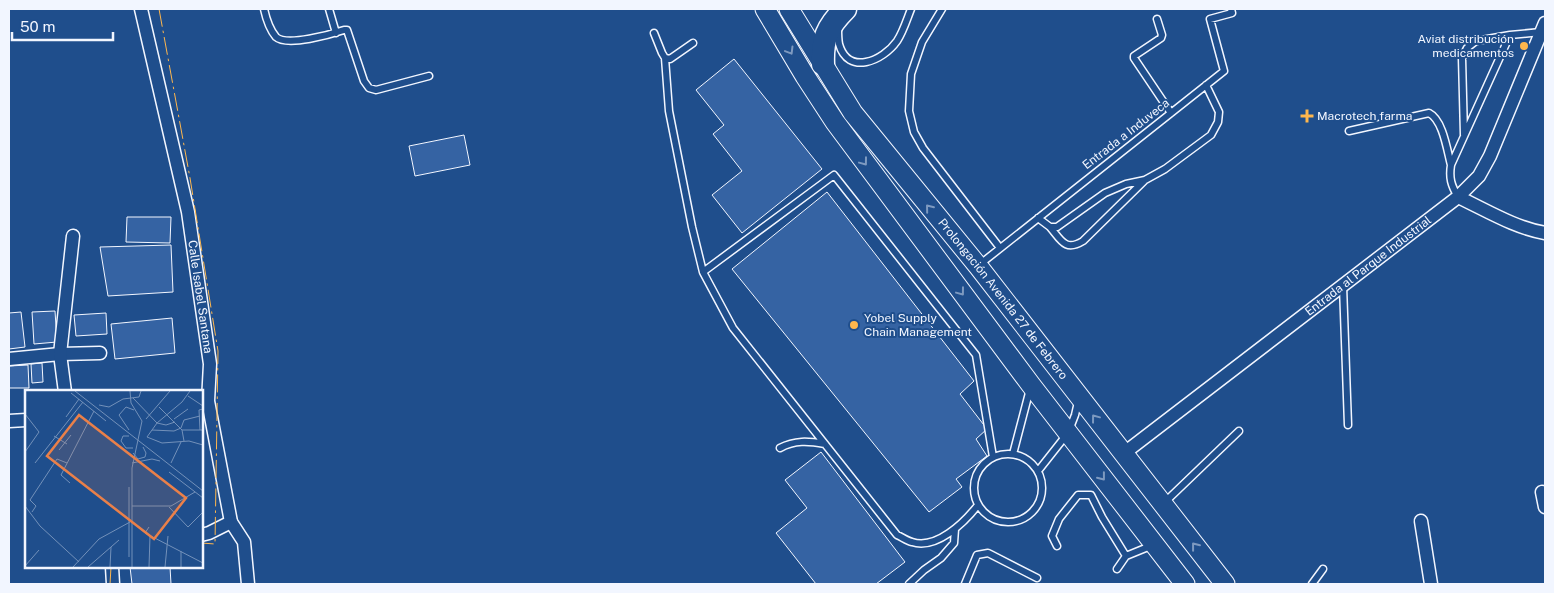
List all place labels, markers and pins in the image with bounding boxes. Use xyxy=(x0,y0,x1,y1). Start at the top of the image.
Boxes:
place label: Aviat distribución medicamentos xyxy=(1418,32,1514,60)
marker: Aviat distribución medicamentos xyxy=(1518,40,1530,52)
place label: Macrotech farma xyxy=(1317,109,1412,123)
marker: Macrotech farma xyxy=(1301,110,1313,122)
place label: Yobel Supply Chain Management xyxy=(864,311,972,339)
marker: Yobel Supply Chain Management xyxy=(848,319,860,331)

